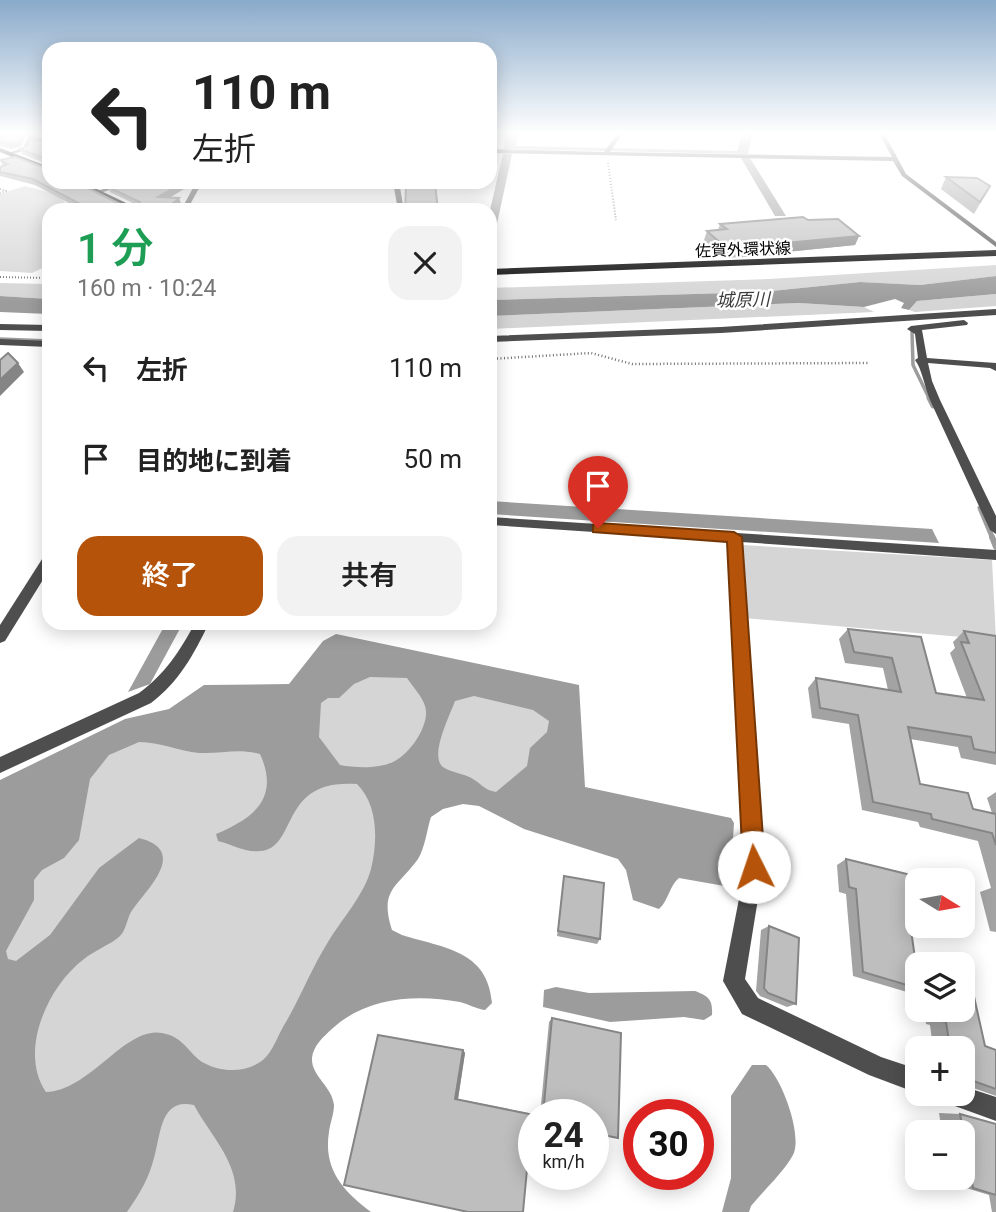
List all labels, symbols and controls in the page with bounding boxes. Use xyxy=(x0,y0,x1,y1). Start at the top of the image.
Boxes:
text: 110 m xyxy=(192,64,331,121)
icon: left xyxy=(77,70,168,161)
text: 左折 xyxy=(192,130,256,168)
text: 1 分 xyxy=(77,224,153,273)
button: close xyxy=(388,226,462,300)
street label: 佐賀外環状線 xyxy=(695,238,791,261)
text: 160 m · 10:24 xyxy=(77,275,216,302)
water label: 城原川 xyxy=(716,288,772,310)
icon: left xyxy=(77,349,115,387)
text: 110 m xyxy=(389,353,462,383)
text: 左折 xyxy=(136,355,188,385)
icon: arrive xyxy=(77,440,115,478)
text: 50 m xyxy=(404,444,462,474)
text: 目的地に到着 xyxy=(136,446,292,476)
pin xyxy=(568,456,628,528)
icon: arrive xyxy=(579,467,617,505)
button: 終了 xyxy=(77,536,263,616)
button: 共有 xyxy=(277,536,462,616)
position arrow xyxy=(717,830,791,904)
north arrow xyxy=(905,868,975,938)
map controls xyxy=(905,868,975,1190)
button: layers xyxy=(905,952,975,1022)
button: + xyxy=(905,1036,975,1106)
speed limit sign: 30 xyxy=(623,1099,714,1190)
text: 24 xyxy=(543,1115,584,1156)
button: − xyxy=(905,1120,975,1190)
text: km/h xyxy=(542,1151,585,1172)

